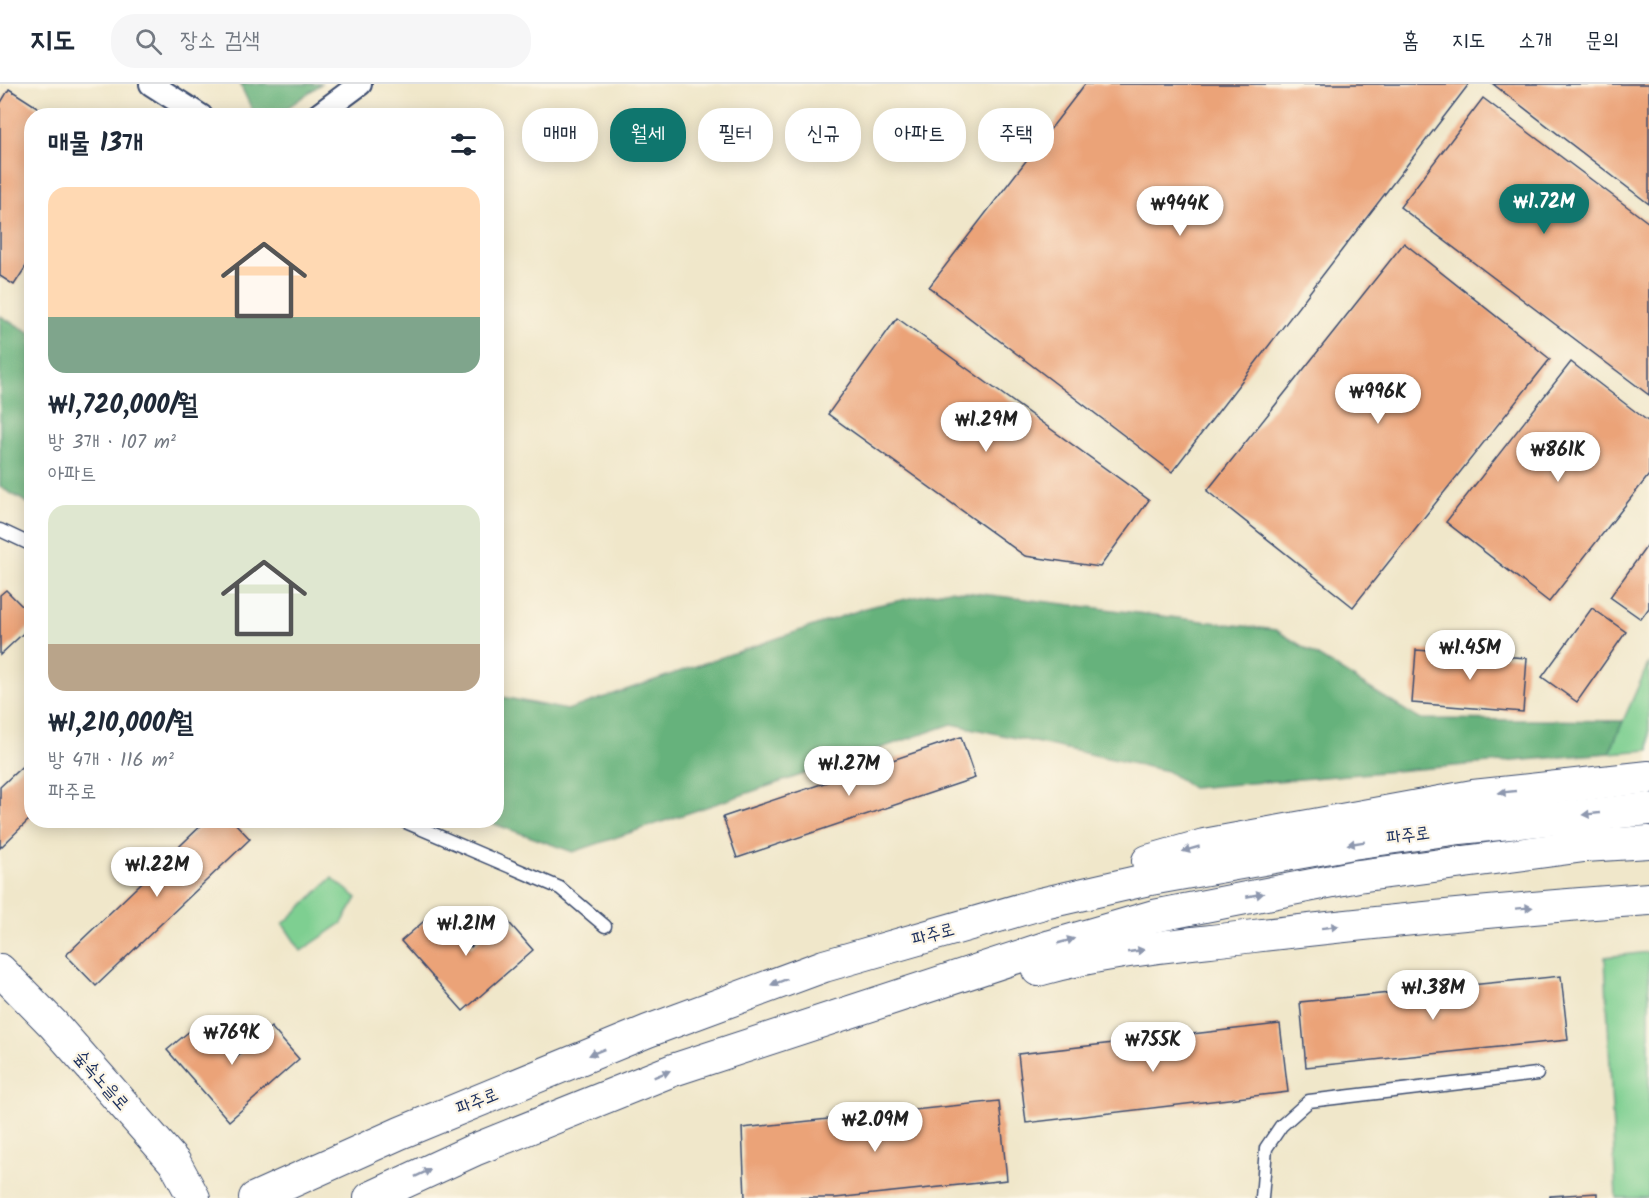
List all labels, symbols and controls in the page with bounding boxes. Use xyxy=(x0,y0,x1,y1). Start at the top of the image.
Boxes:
search box xyxy=(111,14,531,68)
text: 지도 xyxy=(30,19,75,64)
text: 장소 검색 xyxy=(180,24,260,59)
icon: search xyxy=(132,25,165,58)
text: 홈 xyxy=(1402,25,1419,58)
text: 지도 xyxy=(1452,25,1485,58)
text: 소개 xyxy=(1518,25,1552,58)
text: 문의 xyxy=(1585,25,1619,58)
chip: 매매 xyxy=(522,108,598,162)
chip: 월세 xyxy=(610,108,686,162)
chip: 필터 xyxy=(698,108,773,162)
chip: 신규 xyxy=(785,108,861,162)
chip: 아파트 xyxy=(873,108,966,162)
chip: 주택 xyxy=(978,108,1054,162)
text: 매물 13개 xyxy=(48,123,143,165)
icon: filters xyxy=(447,128,480,161)
pin: ₩1.72M xyxy=(1495,184,1593,235)
pin: ₩944K xyxy=(1138,186,1222,237)
text: ₩1.72M xyxy=(1513,187,1575,219)
text: ₩944K xyxy=(1151,189,1209,221)
icon: home xyxy=(210,226,318,334)
pin: ₩996K xyxy=(1336,374,1420,425)
text: ₩996K xyxy=(1349,377,1407,409)
text: ₩1,720,000/월 xyxy=(48,385,198,427)
pin: ₩1.29M xyxy=(937,402,1035,453)
text: ₩1.29M xyxy=(955,405,1017,437)
text: 방 3개 · 107 m² xyxy=(48,427,176,459)
pin: ₩861K xyxy=(1516,432,1600,483)
text: ₩861K xyxy=(1530,435,1586,467)
text: 아파트 xyxy=(48,459,96,491)
icon: home xyxy=(210,544,318,652)
pin: ₩1.45M xyxy=(1421,630,1519,681)
text: ₩1.45M xyxy=(1439,633,1501,665)
text: ₩1,210,000/월 xyxy=(48,703,193,745)
text: 방 4개 · 116 m² xyxy=(48,745,174,777)
pin: ₩1.27M xyxy=(800,746,898,797)
text: ₩1.27M xyxy=(818,749,880,781)
text: 파주로 xyxy=(48,777,96,809)
one-way arrow xyxy=(1498,788,1517,797)
one-way arrow xyxy=(1581,810,1600,819)
street label: 파주로 xyxy=(1385,819,1432,854)
one-way arrow xyxy=(1346,838,1365,847)
one-way arrow xyxy=(1182,845,1200,854)
pin: ₩1.22M xyxy=(108,847,206,898)
text: ₩1.22M xyxy=(125,850,189,882)
one-way arrow xyxy=(1246,890,1265,899)
one-way arrow xyxy=(1514,903,1533,913)
pin: ₩1.21M xyxy=(417,906,515,957)
text: ₩1.21M xyxy=(437,909,495,941)
street label: 파주로 xyxy=(909,916,958,955)
one-way arrow xyxy=(1320,923,1339,932)
one-way arrow xyxy=(1057,936,1075,945)
one-way arrow xyxy=(1127,946,1146,955)
pin: ₩1.38M xyxy=(1384,970,1482,1021)
text: ₩1.38M xyxy=(1401,973,1465,1005)
one-way arrow xyxy=(770,978,788,987)
pin: ₩769K xyxy=(190,1015,274,1066)
text: ₩769K xyxy=(203,1018,261,1050)
pin: ₩755K xyxy=(1111,1022,1195,1073)
text: ₩755K xyxy=(1125,1025,1181,1057)
street label: 숲속노을로 xyxy=(66,1044,136,1118)
one-way arrow xyxy=(588,1048,606,1057)
one-way arrow xyxy=(653,1069,671,1079)
street label: 파주로 xyxy=(452,1081,503,1124)
pin: ₩2.09M xyxy=(826,1102,924,1153)
text: ₩2.09M xyxy=(842,1105,908,1137)
one-way arrow xyxy=(415,1169,432,1178)

